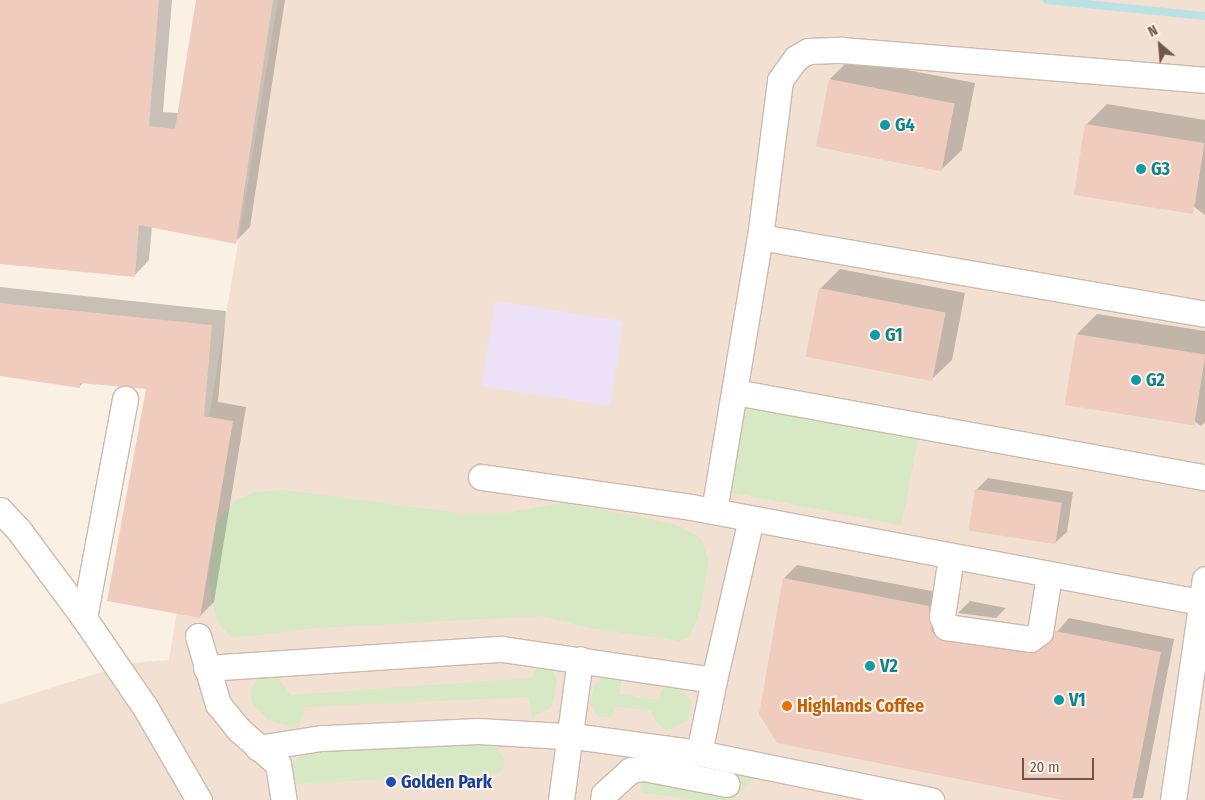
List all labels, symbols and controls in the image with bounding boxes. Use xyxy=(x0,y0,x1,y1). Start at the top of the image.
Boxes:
north arrow xyxy=(1135,20,1185,70)
text: N xyxy=(1145,22,1161,41)
place label: G4 xyxy=(895,114,915,136)
marker: G4 xyxy=(879,119,891,131)
place label: G3 xyxy=(1151,158,1170,180)
marker: G3 xyxy=(1135,163,1147,175)
place label: G1 xyxy=(885,324,903,346)
marker: G1 xyxy=(869,329,881,341)
place label: G2 xyxy=(1146,369,1165,391)
marker: G2 xyxy=(1130,374,1142,386)
place label: V2 xyxy=(880,655,898,677)
marker: V2 xyxy=(864,660,876,672)
place label: V1 xyxy=(1069,689,1086,711)
marker: V1 xyxy=(1053,694,1065,706)
place label: Highlands Coffee xyxy=(797,695,924,717)
marker: Highlands Coffee xyxy=(781,700,793,712)
scale bar xyxy=(1025,748,1098,780)
text: 20 m xyxy=(1030,758,1060,776)
place label: Golden Park xyxy=(401,771,492,793)
marker: Golden Park xyxy=(385,776,397,788)

